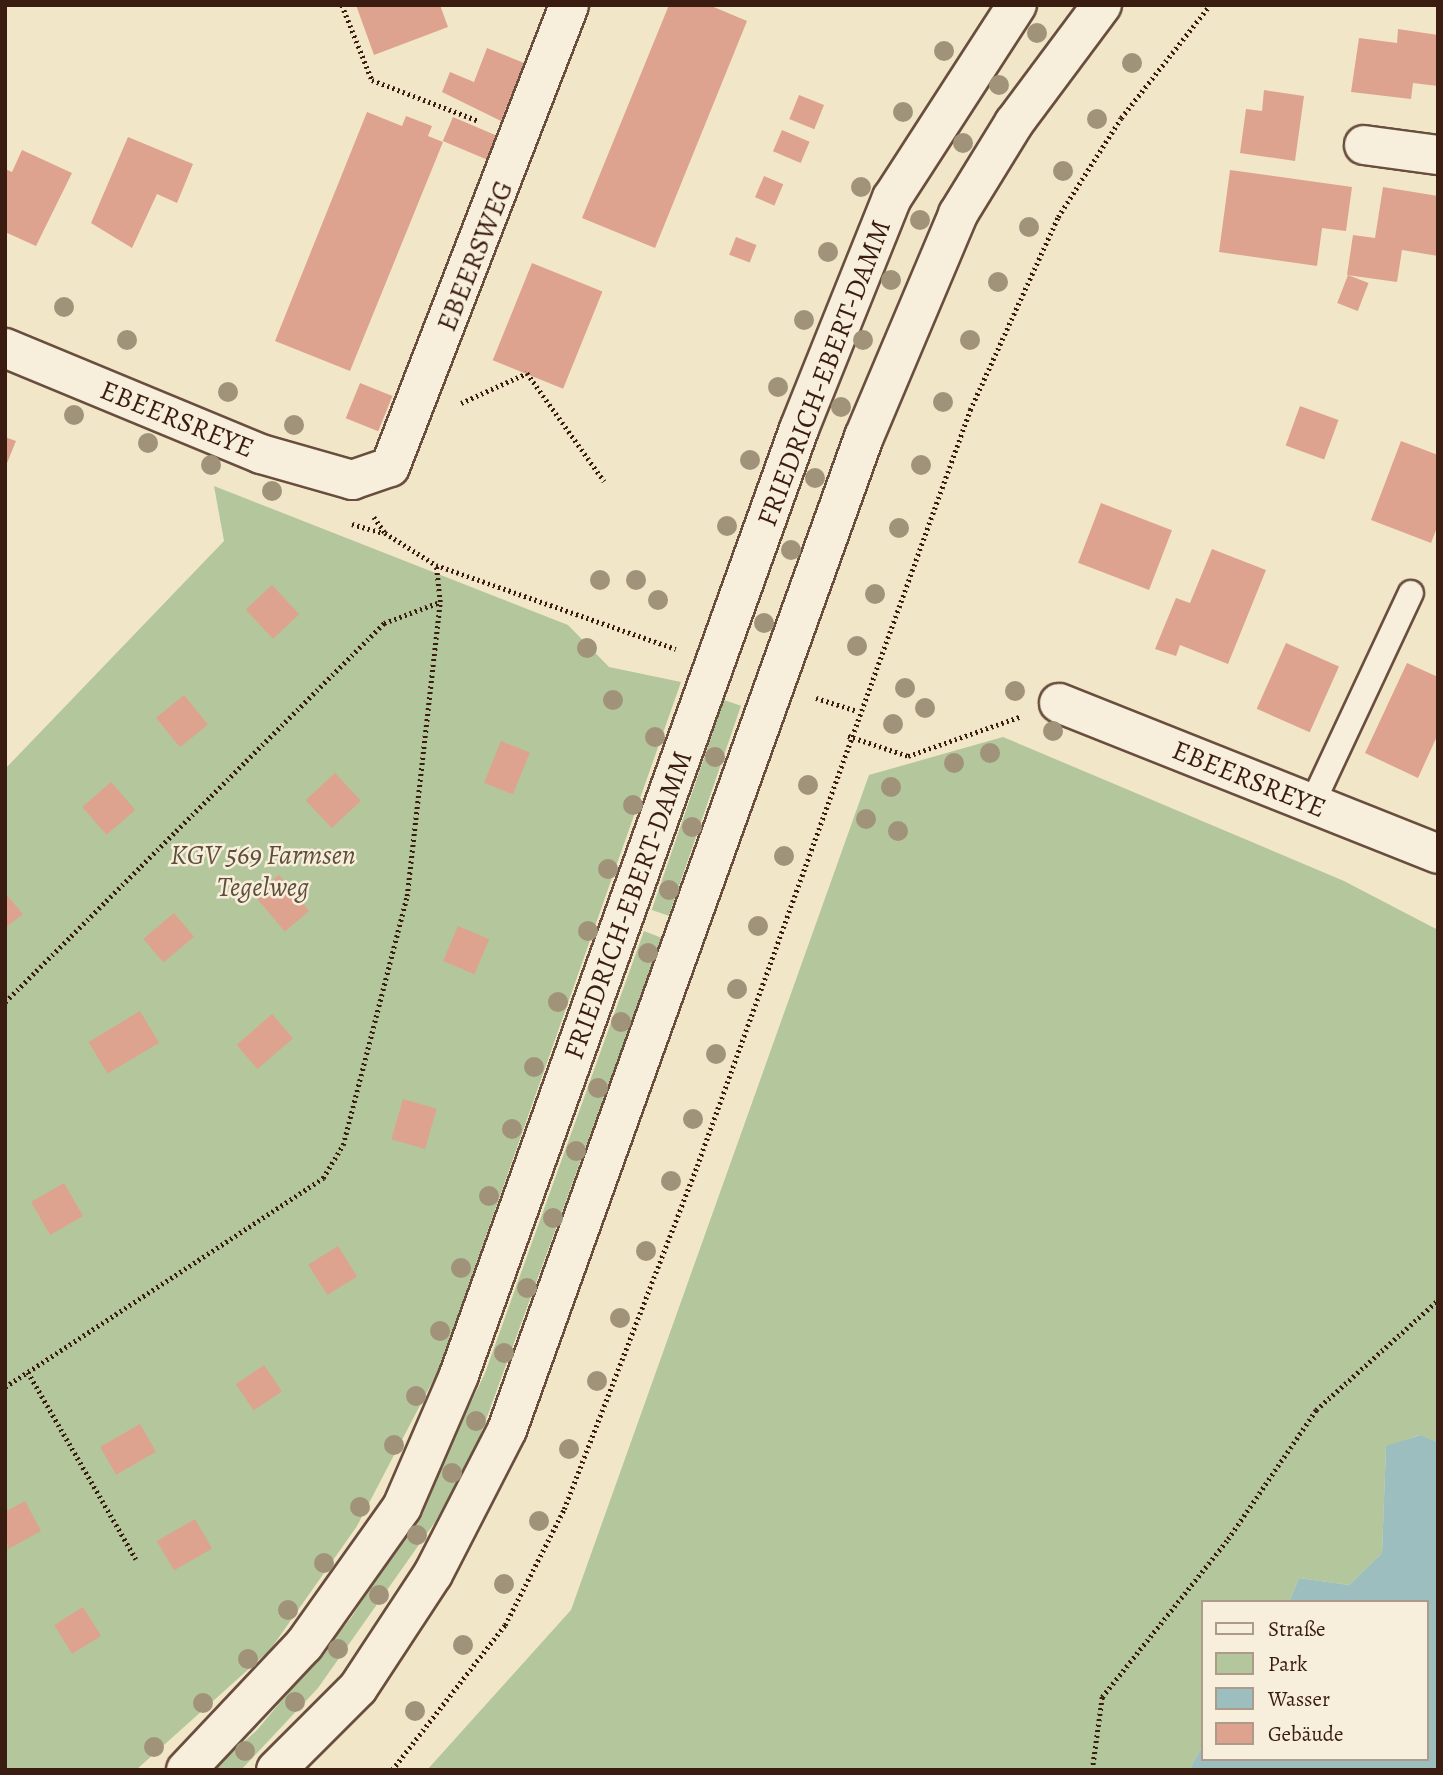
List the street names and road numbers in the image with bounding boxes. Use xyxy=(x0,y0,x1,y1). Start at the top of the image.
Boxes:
street label: EBEERSWEG xyxy=(430,176,520,336)
street label: FRIEDRICH-EBERT-DAMM xyxy=(750,215,898,531)
street label: EBEERSREYE xyxy=(95,373,259,465)
street label: EBEERSREYE xyxy=(1167,733,1331,825)
street label: FRIEDRICH-EBERT-DAMM xyxy=(556,746,700,1064)

